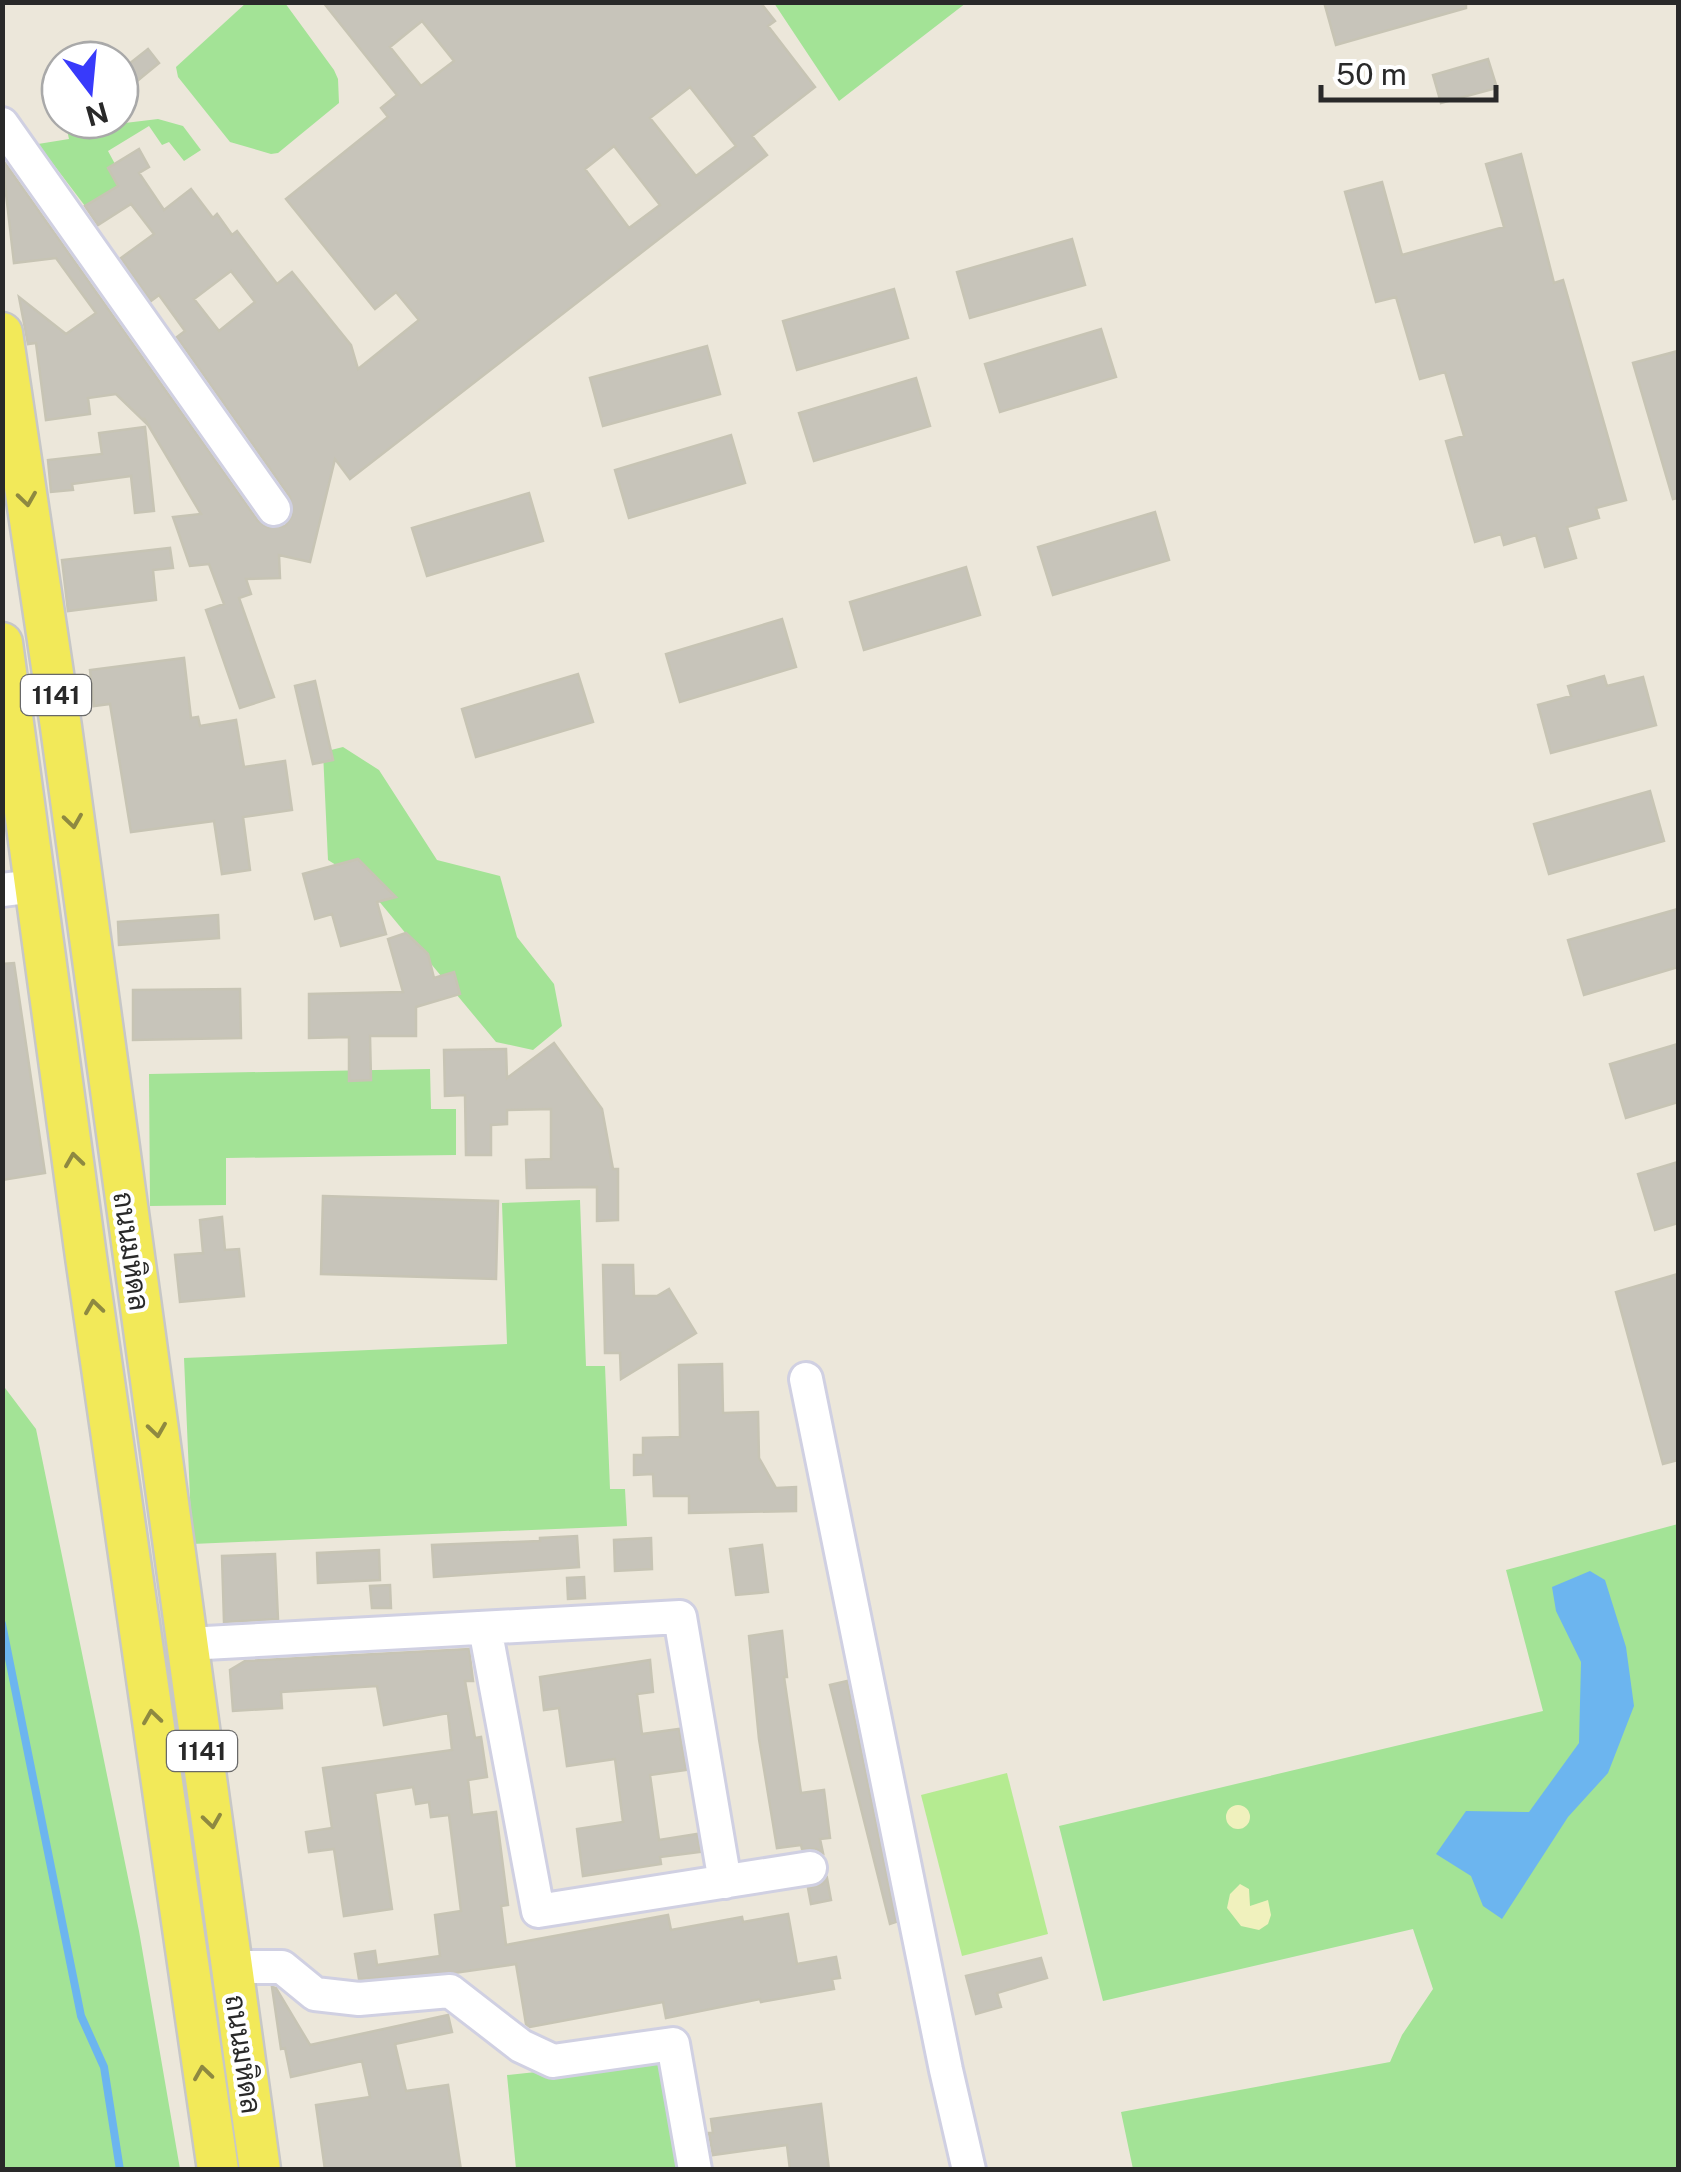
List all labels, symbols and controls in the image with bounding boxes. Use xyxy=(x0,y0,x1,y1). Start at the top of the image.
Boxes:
north arrow xyxy=(40,40,140,140)
scale bar xyxy=(1321,40,1496,102)
text: 50 m xyxy=(1336,56,1407,92)
text: N xyxy=(82,96,112,133)
one-way arrow xyxy=(15,491,36,507)
road number: 1141 xyxy=(21,675,91,715)
one-way arrow xyxy=(62,812,83,829)
one-way arrow xyxy=(64,1152,85,1168)
street label: ถนนมหิดล xyxy=(107,1189,157,1313)
one-way arrow xyxy=(84,1299,105,1315)
one-way arrow xyxy=(146,1421,167,1438)
one-way arrow xyxy=(143,1708,164,1725)
road number: 1141 xyxy=(167,1731,237,1771)
one-way arrow xyxy=(201,1813,222,1829)
street label: ถนนมหิดล xyxy=(219,1992,269,2116)
one-way arrow xyxy=(194,2065,215,2081)

